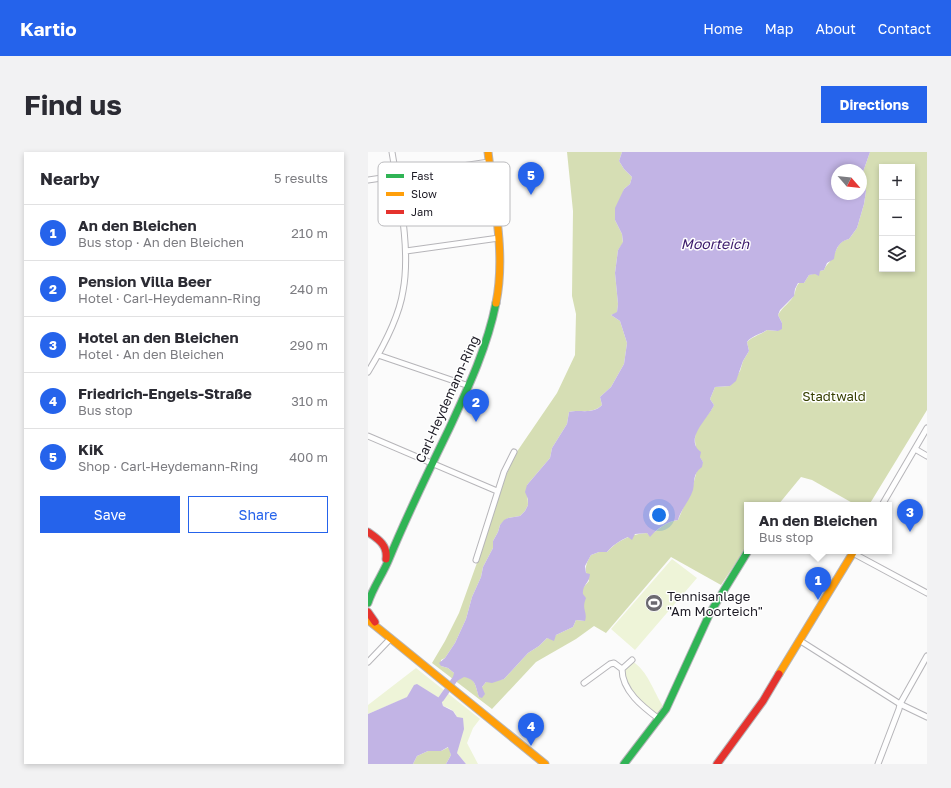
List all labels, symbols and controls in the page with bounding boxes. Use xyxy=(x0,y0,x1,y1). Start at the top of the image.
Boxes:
text: Kartio xyxy=(20,17,77,40)
text: Home xyxy=(703,20,743,37)
text: Map xyxy=(765,20,793,37)
text: About xyxy=(815,20,856,37)
text: Contact xyxy=(878,20,931,37)
button: Directions xyxy=(821,86,927,123)
text: Find us xyxy=(24,88,122,121)
legend xyxy=(378,162,510,226)
pin: 5 xyxy=(518,162,544,195)
north arrow xyxy=(831,164,867,200)
map controls xyxy=(879,164,915,272)
button: + xyxy=(879,164,915,200)
text: Nearby xyxy=(40,168,100,189)
text: Fast xyxy=(411,169,434,182)
text: 5 results xyxy=(274,170,328,186)
text: Slow xyxy=(411,187,437,200)
button: − xyxy=(879,200,915,236)
text: Jam xyxy=(411,205,433,218)
text: An den Bleichen xyxy=(78,216,197,234)
text: 1 xyxy=(50,225,56,241)
text: 210 m xyxy=(291,225,328,241)
text: Bus stop · An den Bleichen xyxy=(78,234,244,250)
water label: Moorteich xyxy=(681,235,751,252)
button: layers xyxy=(879,236,915,272)
text: Pension Villa Beer xyxy=(78,272,212,290)
text: 2 xyxy=(49,281,57,297)
text: 240 m xyxy=(290,281,328,297)
text: Hotel · Carl-Heydemann-Ring xyxy=(78,290,261,306)
text: Hotel an den Bleichen xyxy=(78,328,238,346)
street label: Carl-Heydemann-Ring xyxy=(412,333,482,465)
text: 3 xyxy=(49,337,57,353)
text: 290 m xyxy=(290,337,328,353)
text: Hotel · An den Bleichen xyxy=(78,346,224,362)
text: Friedrich-Engels-Straße xyxy=(78,384,252,402)
park label: Stadtwald xyxy=(802,388,866,404)
pin: 2 xyxy=(463,389,489,422)
text: 4 xyxy=(49,393,57,409)
text: 310 m xyxy=(291,393,328,409)
text: Bus stop xyxy=(78,402,133,418)
text: KiK xyxy=(78,440,104,458)
text: 5 xyxy=(49,449,57,465)
text: 400 m xyxy=(289,449,328,465)
text: Shop · Carl-Heydemann-Ring xyxy=(78,458,258,474)
button: Save xyxy=(40,496,180,533)
button: Share xyxy=(188,496,328,533)
pin: 3 xyxy=(897,499,923,532)
popup xyxy=(744,502,892,554)
your location xyxy=(649,505,669,525)
text: An den Bleichen xyxy=(759,511,877,529)
text: Bus stop xyxy=(759,529,813,545)
pin: 1 xyxy=(805,567,831,600)
place label: Tennisanlage "Am Moorteich" xyxy=(667,588,763,619)
sports icon: Tennisanlage "Am Moorteich" xyxy=(644,593,664,613)
pin: 4 xyxy=(518,713,544,746)

